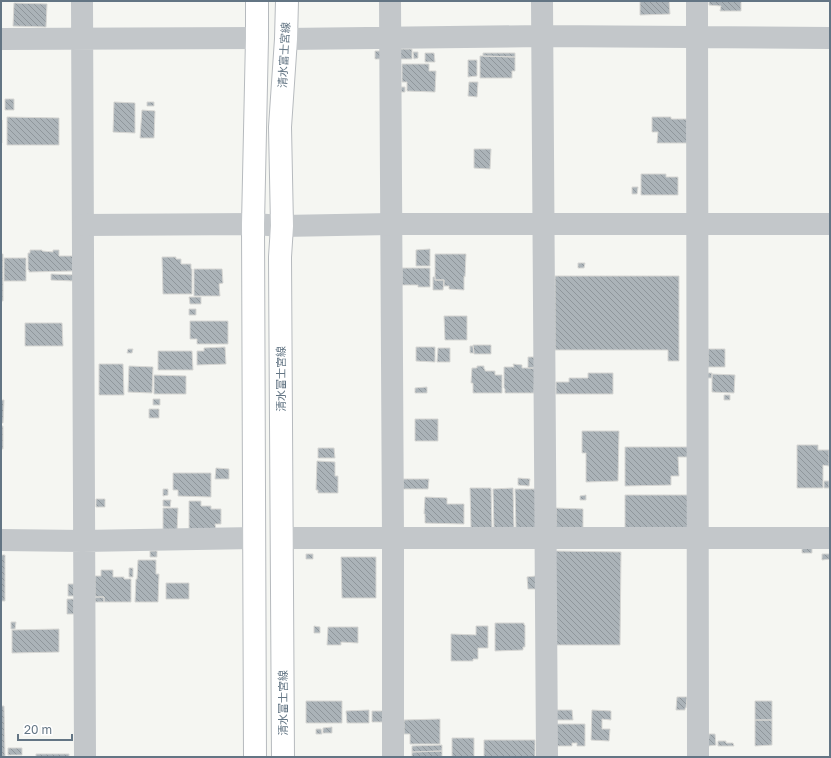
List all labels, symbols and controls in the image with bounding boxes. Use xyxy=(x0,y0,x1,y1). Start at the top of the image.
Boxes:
street label: 清水富士宮線 xyxy=(275,22,292,88)
street label: 清水富士宮線 xyxy=(274,346,287,412)
street label: 清水富士宮線 xyxy=(276,670,289,736)
scale bar xyxy=(18,716,72,742)
text: 20 m xyxy=(24,722,52,737)

